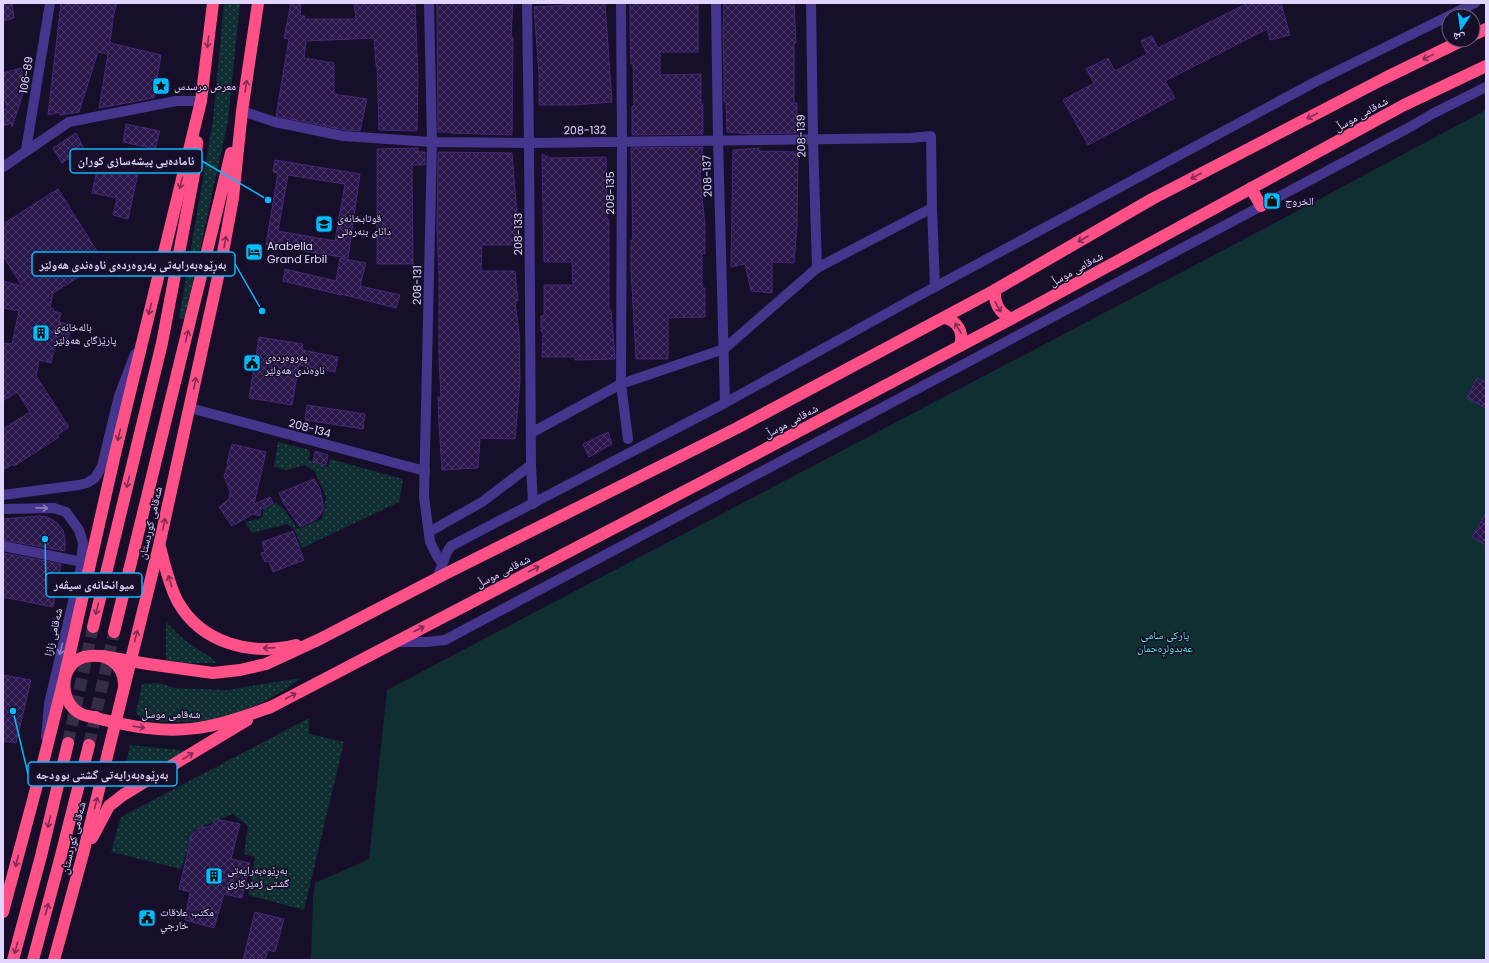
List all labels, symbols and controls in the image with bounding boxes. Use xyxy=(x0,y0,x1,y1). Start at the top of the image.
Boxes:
north arrow xyxy=(1441,8,1481,48)
text: ش xyxy=(1451,29,1466,47)
one-way arrow xyxy=(205,35,212,48)
one-way arrow xyxy=(1422,54,1434,61)
street label: 106-89 xyxy=(15,55,37,95)
place icon: معرض مرسدس xyxy=(151,76,171,96)
place label: معرض مرسدس xyxy=(174,78,236,94)
one-way arrow xyxy=(242,80,250,93)
street label: شەقامی موسڵ xyxy=(1331,93,1391,135)
one-way arrow xyxy=(1306,113,1318,120)
street label: 208-139 xyxy=(793,114,809,158)
street label: 208-132 xyxy=(564,122,606,138)
callout: ئامادەیی پیشەسازی کوران xyxy=(70,149,202,173)
text: ئامادەیی پیشەسازی کوران xyxy=(78,152,194,169)
street label: 208-137 xyxy=(698,155,716,197)
street label: 208-135 xyxy=(602,171,618,215)
one-way arrow xyxy=(1190,172,1202,180)
one-way arrow xyxy=(176,176,184,189)
shop icon: الخروج xyxy=(1262,191,1282,211)
place label: الخروج xyxy=(1285,193,1314,209)
place label: قوتابخانەی دانای بنەرەتی xyxy=(337,210,391,239)
street label: 208-133 xyxy=(510,213,526,255)
school or university icon: قوتابخانەی دانای بنەرەتی xyxy=(314,214,334,234)
one-way arrow xyxy=(1077,235,1089,243)
one-way arrow xyxy=(221,236,229,249)
place label: Arabella Grand Erbil xyxy=(267,238,327,267)
hotel icon: Arabella Grand Erbil xyxy=(244,242,264,262)
street label: شەقامی موسڵ xyxy=(1046,248,1106,290)
callout: بەڕێوەبەرایەتی پەروەردەی ناوەندی هەولێر xyxy=(32,252,235,276)
text: بەڕێوەبەرایەتی پەروەردەی ناوەندی هەولێر xyxy=(39,256,226,274)
street label: 208-131 xyxy=(409,265,425,305)
one-way arrow xyxy=(995,301,1003,313)
one-way arrow xyxy=(146,302,153,315)
place label: بالەخانەی پارێزگای هەولێر xyxy=(53,319,117,348)
building icon: بالەخانەی پارێزگای هەولێر xyxy=(31,323,51,343)
one-way arrow xyxy=(954,323,963,334)
one-way arrow xyxy=(183,329,191,342)
place label: پەروەردەی ناوەندی هەولێر xyxy=(264,349,325,378)
public building icon: پەروەردەی ناوەندی هەولێر xyxy=(242,353,262,373)
one-way arrow xyxy=(192,377,200,390)
street label: شەقامی موسڵ xyxy=(761,400,821,442)
street label: 208-134 xyxy=(287,415,333,441)
one-way arrow xyxy=(115,429,122,442)
one-way arrow xyxy=(124,475,131,488)
street label: شەقامی کوردستان xyxy=(134,485,166,561)
one-way arrow xyxy=(35,504,48,512)
one-way arrow xyxy=(161,518,169,531)
street label: شەقامی موسڵ xyxy=(473,550,533,592)
one-way arrow xyxy=(528,565,540,572)
callout: میوانخانەی سیڤەر xyxy=(46,573,142,597)
one-way arrow xyxy=(166,575,173,588)
text: میوانخانەی سیڤەر xyxy=(53,576,135,593)
one-way arrow xyxy=(93,602,100,615)
street label: شەقامی زازا xyxy=(40,606,66,658)
one-way arrow xyxy=(413,625,425,632)
park label: پارکی سامی عەبدولڕەحمان xyxy=(1137,627,1193,657)
one-way arrow xyxy=(133,629,141,642)
one-way arrow xyxy=(57,642,64,655)
one-way arrow xyxy=(263,645,276,652)
one-way arrow xyxy=(285,692,297,699)
street label: شەقامی موسڵ xyxy=(141,706,201,722)
one-way arrow xyxy=(132,724,145,731)
one-way arrow xyxy=(181,751,193,759)
callout: بەڕێوەبەرایەتی گشتی بوودجە xyxy=(28,762,177,786)
text: بەڕێوەبەرایەتی گشتی بوودجە xyxy=(36,766,168,784)
one-way arrow xyxy=(92,797,100,810)
street label: شەقامی کوردستان xyxy=(56,800,90,876)
one-way arrow xyxy=(45,815,53,828)
one-way arrow xyxy=(13,854,20,867)
place label: بەڕێوەبەرایەتی گشتی ژمێركاری xyxy=(227,862,290,891)
building icon: بەڕێوەبەرایەتی گشتی ژمێركاری xyxy=(204,866,224,886)
one-way arrow xyxy=(44,903,51,916)
place label: مكتب علاقات خارجي xyxy=(160,904,214,934)
public building icon: مكتب علاقات خارجي xyxy=(137,908,157,928)
one-way arrow xyxy=(12,941,19,954)

